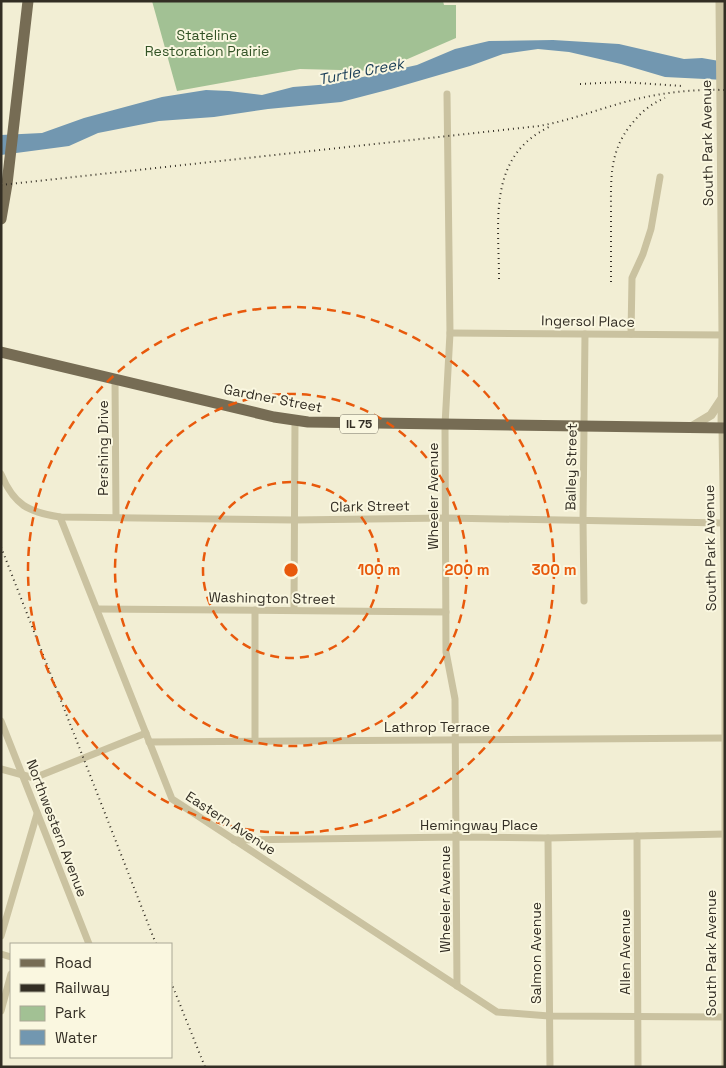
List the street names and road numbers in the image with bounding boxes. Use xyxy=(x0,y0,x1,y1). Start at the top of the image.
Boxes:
street label: South Park Avenue xyxy=(697,80,717,206)
street label: Ingersol Place xyxy=(541,311,635,331)
street label: Gardner Street xyxy=(222,380,324,416)
street label: Pershing Drive xyxy=(94,400,112,496)
road number: IL 75 xyxy=(340,414,378,434)
street label: Bailey Street xyxy=(561,423,581,511)
street label: Wheeler Avenue xyxy=(424,442,442,550)
street label: South Park Avenue xyxy=(700,485,720,611)
street label: Clark Street xyxy=(330,496,410,516)
street label: Washington Street xyxy=(208,588,336,608)
street label: Lathrop Terrace xyxy=(384,718,490,736)
street label: Northwestern Avenue xyxy=(22,757,92,899)
street label: Eastern Avenue xyxy=(182,787,280,859)
street label: Hemingway Place xyxy=(420,816,538,834)
street label: Wheeler Avenue xyxy=(436,845,454,953)
street label: South Park Avenue xyxy=(702,890,720,1016)
street label: Salmon Avenue xyxy=(527,902,545,1004)
street label: Allen Avenue xyxy=(616,909,634,995)

